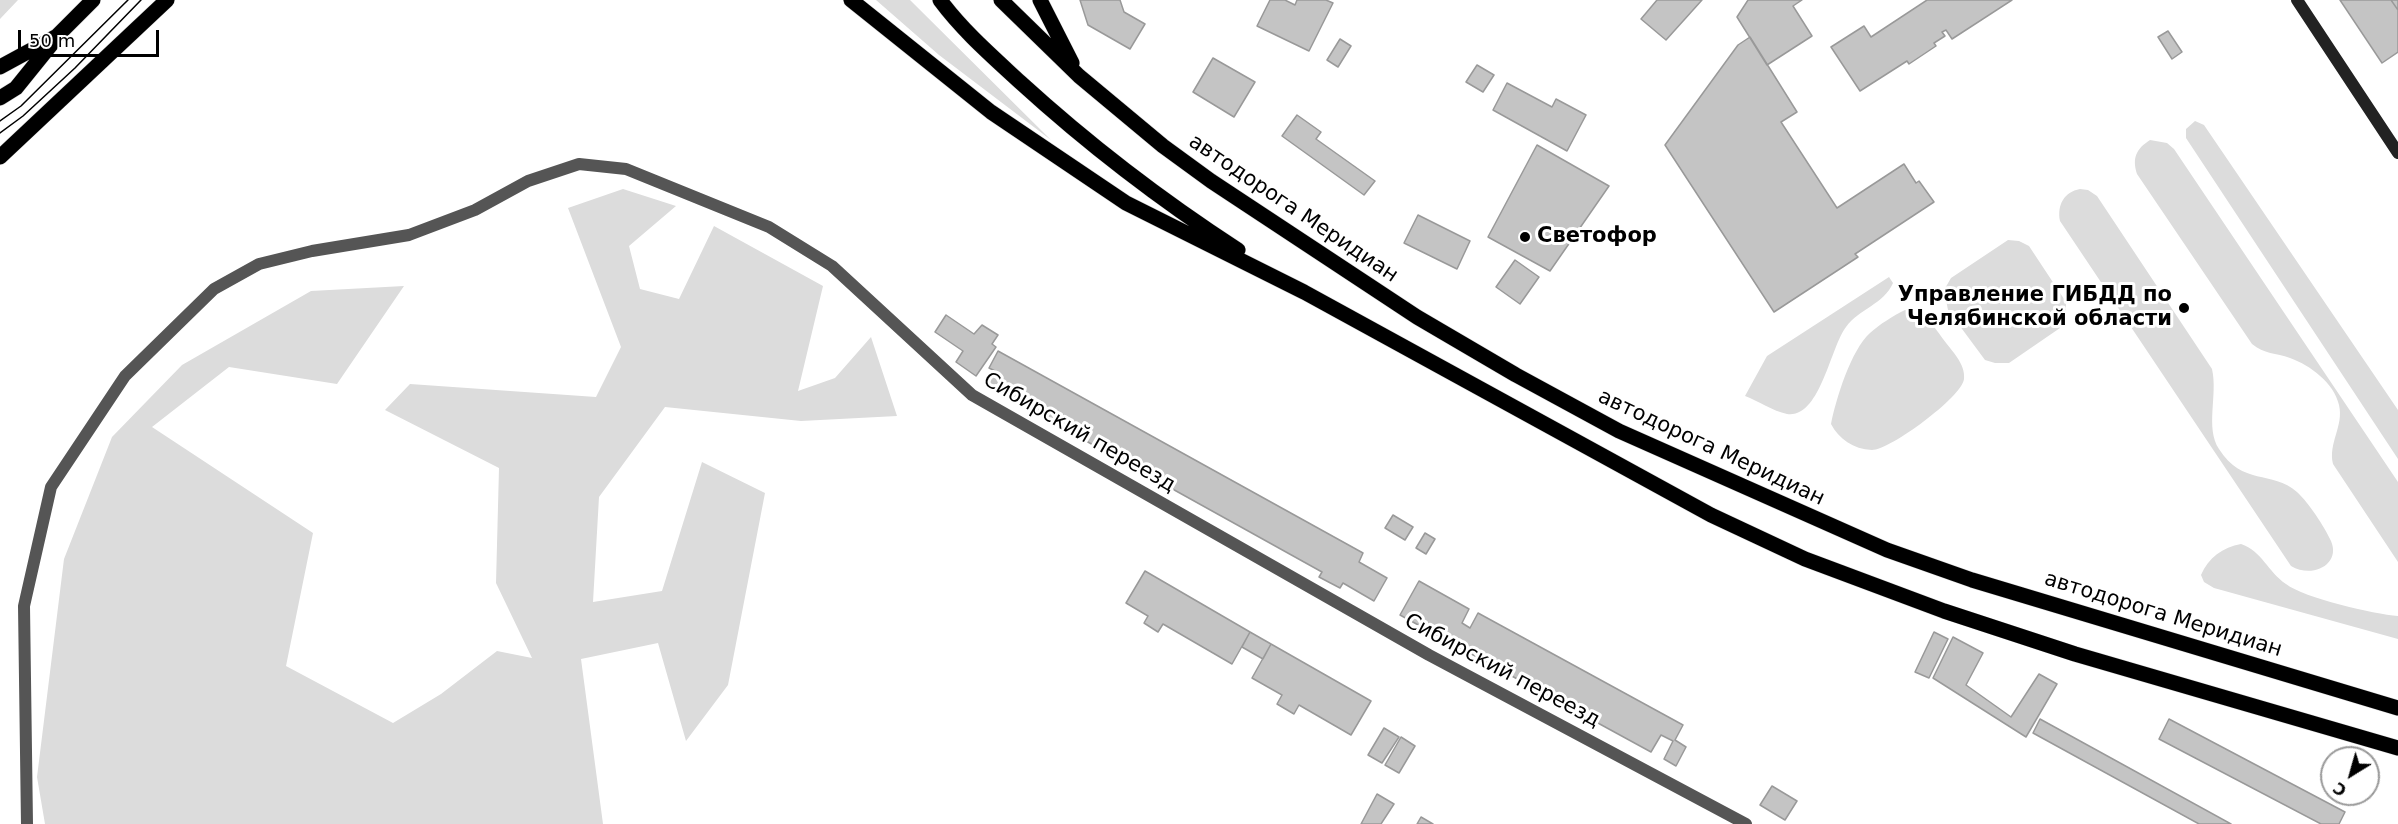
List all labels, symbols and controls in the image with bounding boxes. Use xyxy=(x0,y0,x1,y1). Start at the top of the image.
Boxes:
scale bar xyxy=(21,18,162,56)
text: 50 m xyxy=(29,30,75,51)
street label: автодорога Меридиан xyxy=(1183,129,1403,289)
place label: Светофор xyxy=(1537,224,1657,250)
marker: Светофор xyxy=(1518,230,1532,244)
place label: Управление ГИБДД по Челябинской области xyxy=(1898,283,2172,333)
marker: Управление ГИБДД по Челябинской области xyxy=(2177,301,2191,315)
street label: Сибирский переезд xyxy=(978,368,1180,498)
street label: автодорога Меридиан xyxy=(1594,384,1828,512)
street label: автодорога Меридиан xyxy=(2041,567,2285,663)
street label: Сибирский переезд xyxy=(1400,609,1604,733)
north arrow xyxy=(2320,746,2380,806)
text: С xyxy=(2330,778,2350,800)

